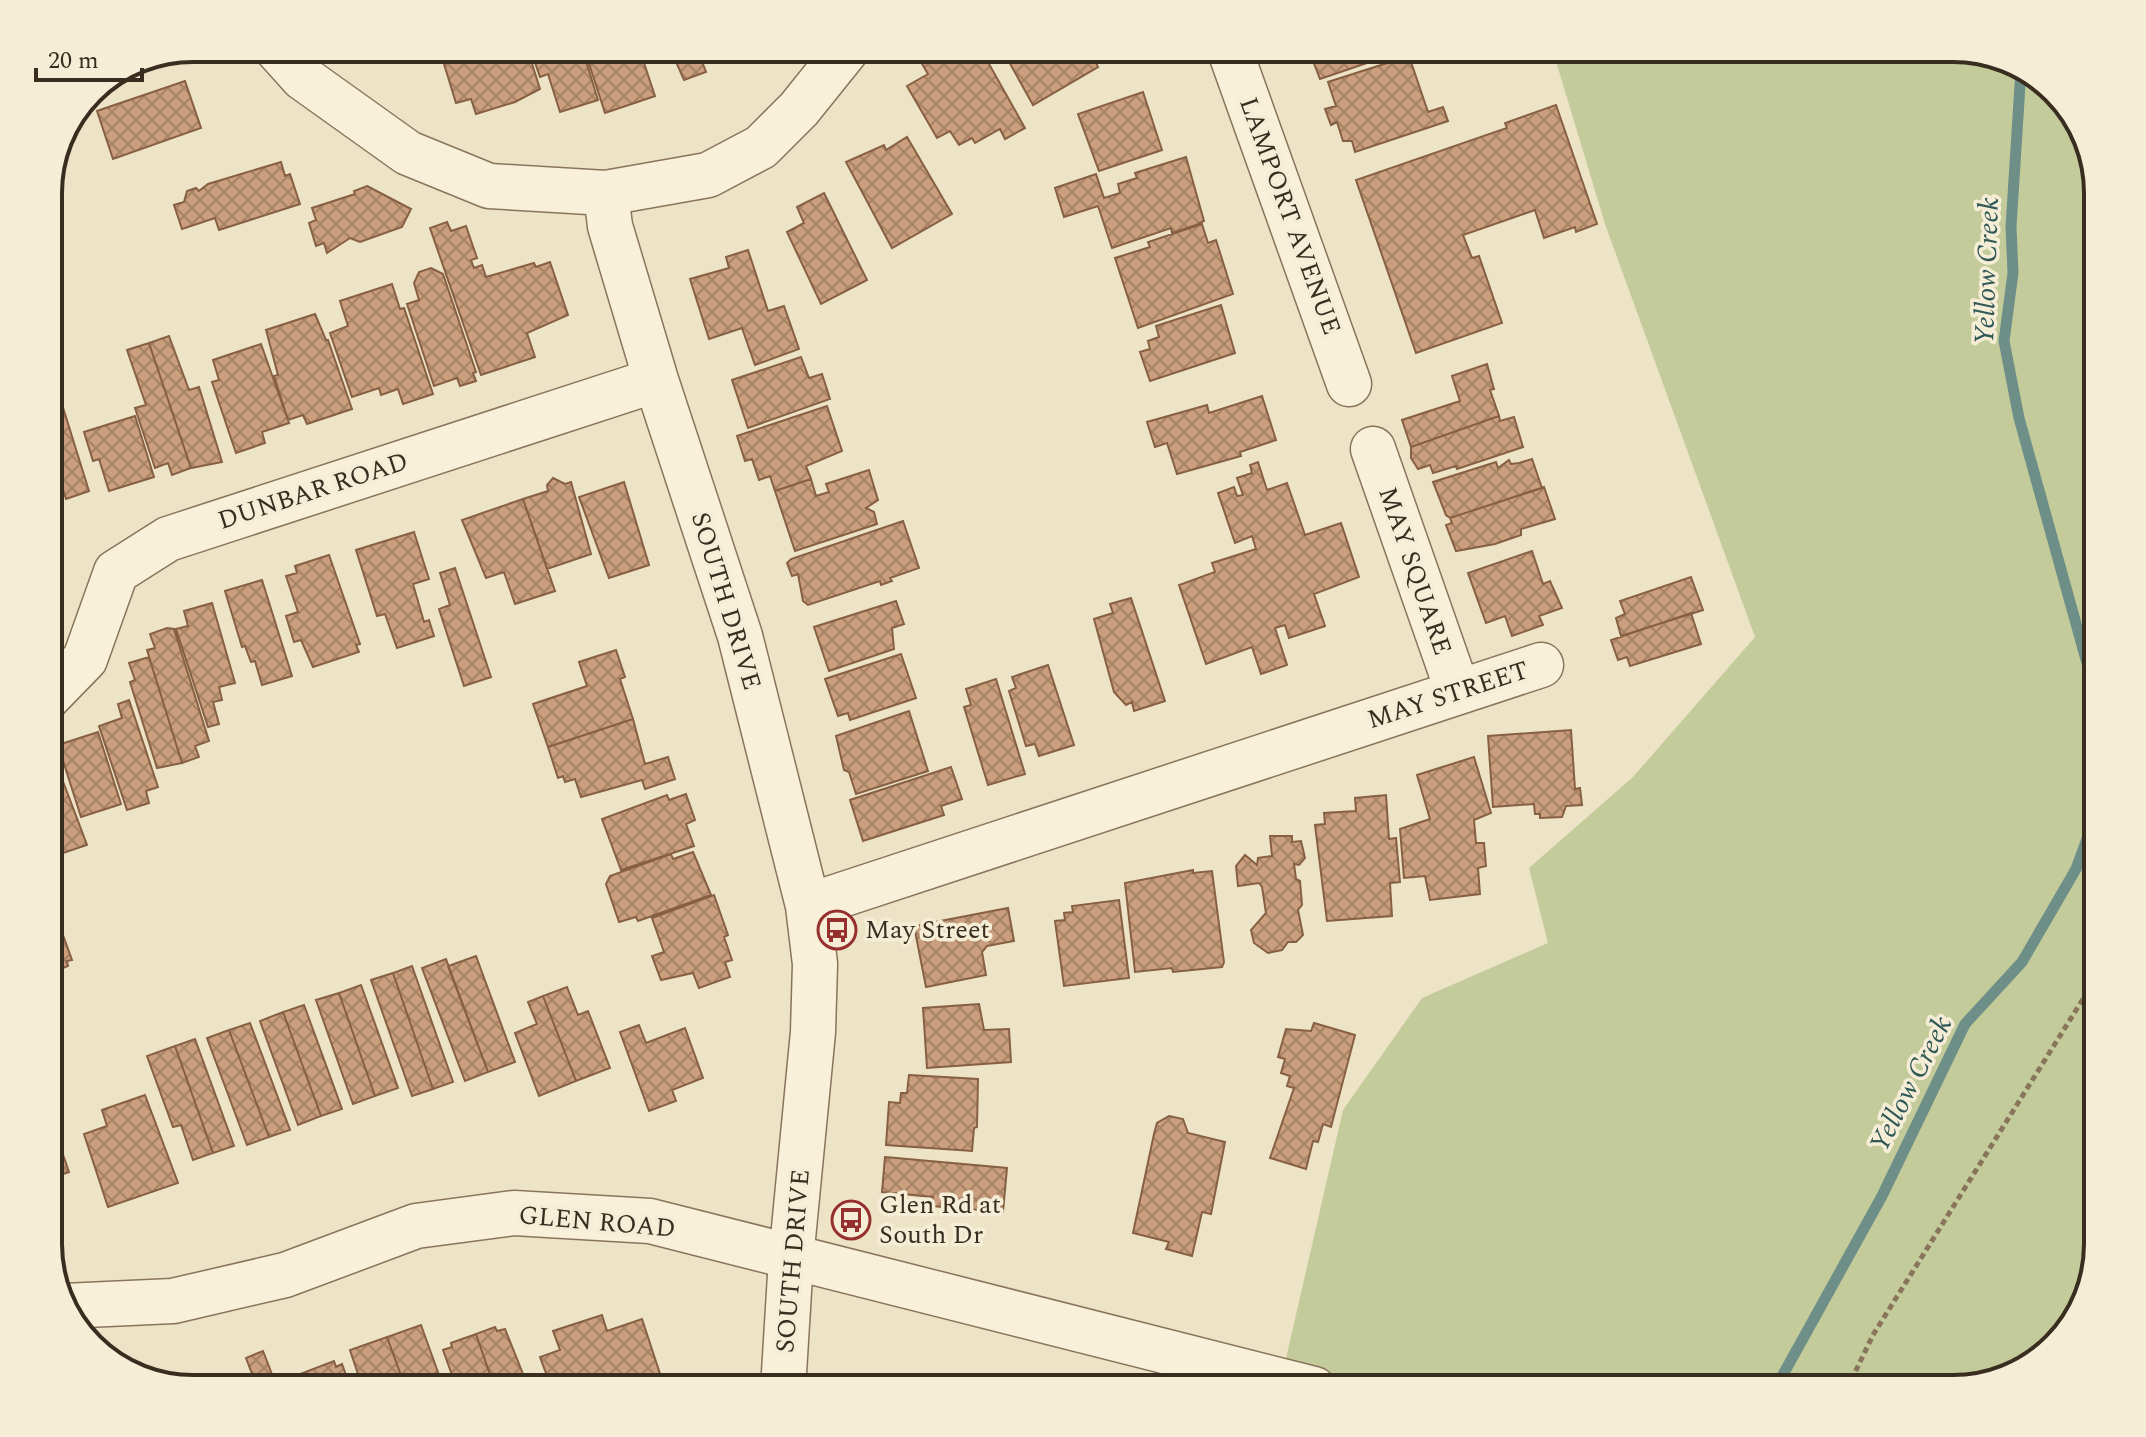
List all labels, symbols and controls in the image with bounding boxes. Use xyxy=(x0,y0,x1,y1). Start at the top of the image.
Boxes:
scale bar xyxy=(36,32,142,82)
text: 20 m xyxy=(48,43,99,79)
street label: LAMPORT AVENUE xyxy=(1228,91,1352,341)
water label: Yellow Creek xyxy=(1963,196,2011,346)
street label: DUNBAR ROAD xyxy=(213,441,413,541)
street label: MAY SQUARE xyxy=(1367,481,1463,661)
street label: SOUTH DRIVE xyxy=(680,507,772,695)
street label: MAY STREET xyxy=(1362,650,1534,740)
bus stop icon: May Street xyxy=(816,909,858,951)
place label: May Street xyxy=(865,910,990,950)
water label: Yellow Creek xyxy=(1858,1008,1964,1160)
street label: SOUTH DRIVE xyxy=(765,1167,821,1355)
place label: Glen Rd at South Dr xyxy=(879,1185,1001,1255)
street label: GLEN ROAD xyxy=(517,1195,677,1249)
bus stop icon: Glen Rd at South Dr xyxy=(830,1199,872,1241)

